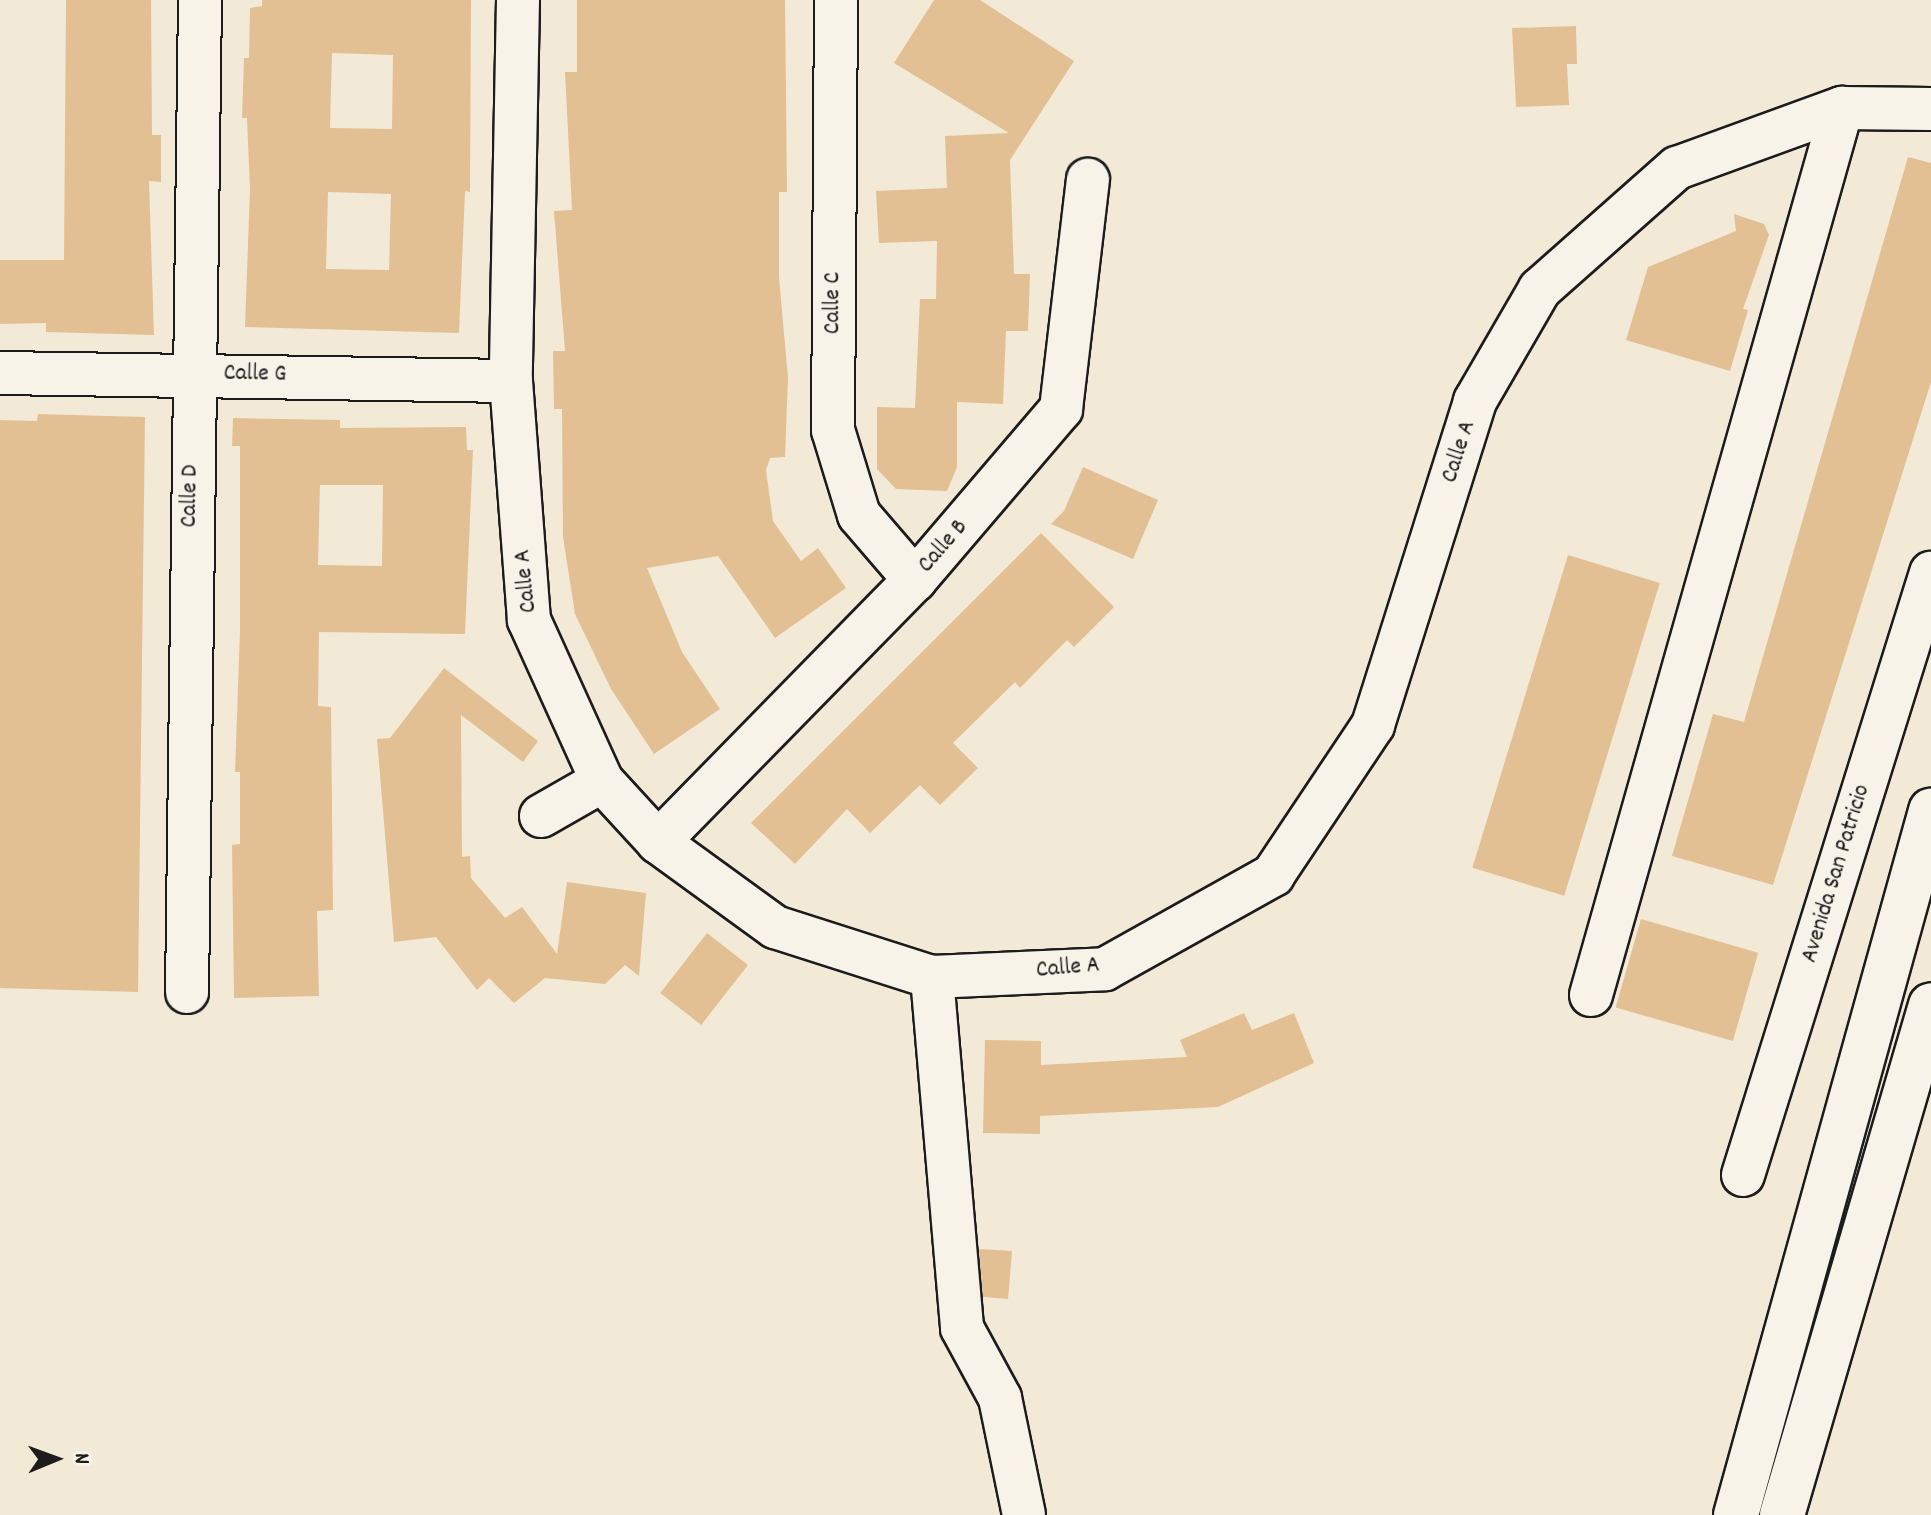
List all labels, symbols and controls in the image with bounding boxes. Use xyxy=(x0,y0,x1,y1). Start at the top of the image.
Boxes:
street label: Calle C xyxy=(820,272,848,334)
street label: Calle G xyxy=(223,360,287,390)
street label: Calle A xyxy=(1436,417,1484,487)
street label: Calle D xyxy=(176,464,206,528)
street label: Calle B xyxy=(913,514,975,580)
street label: Calle A xyxy=(509,548,545,614)
street label: Avenida San Patricio xyxy=(1796,782,1878,966)
street label: Calle A xyxy=(1035,952,1101,986)
north arrow xyxy=(16,1419,96,1499)
text: N xyxy=(65,1453,96,1464)

